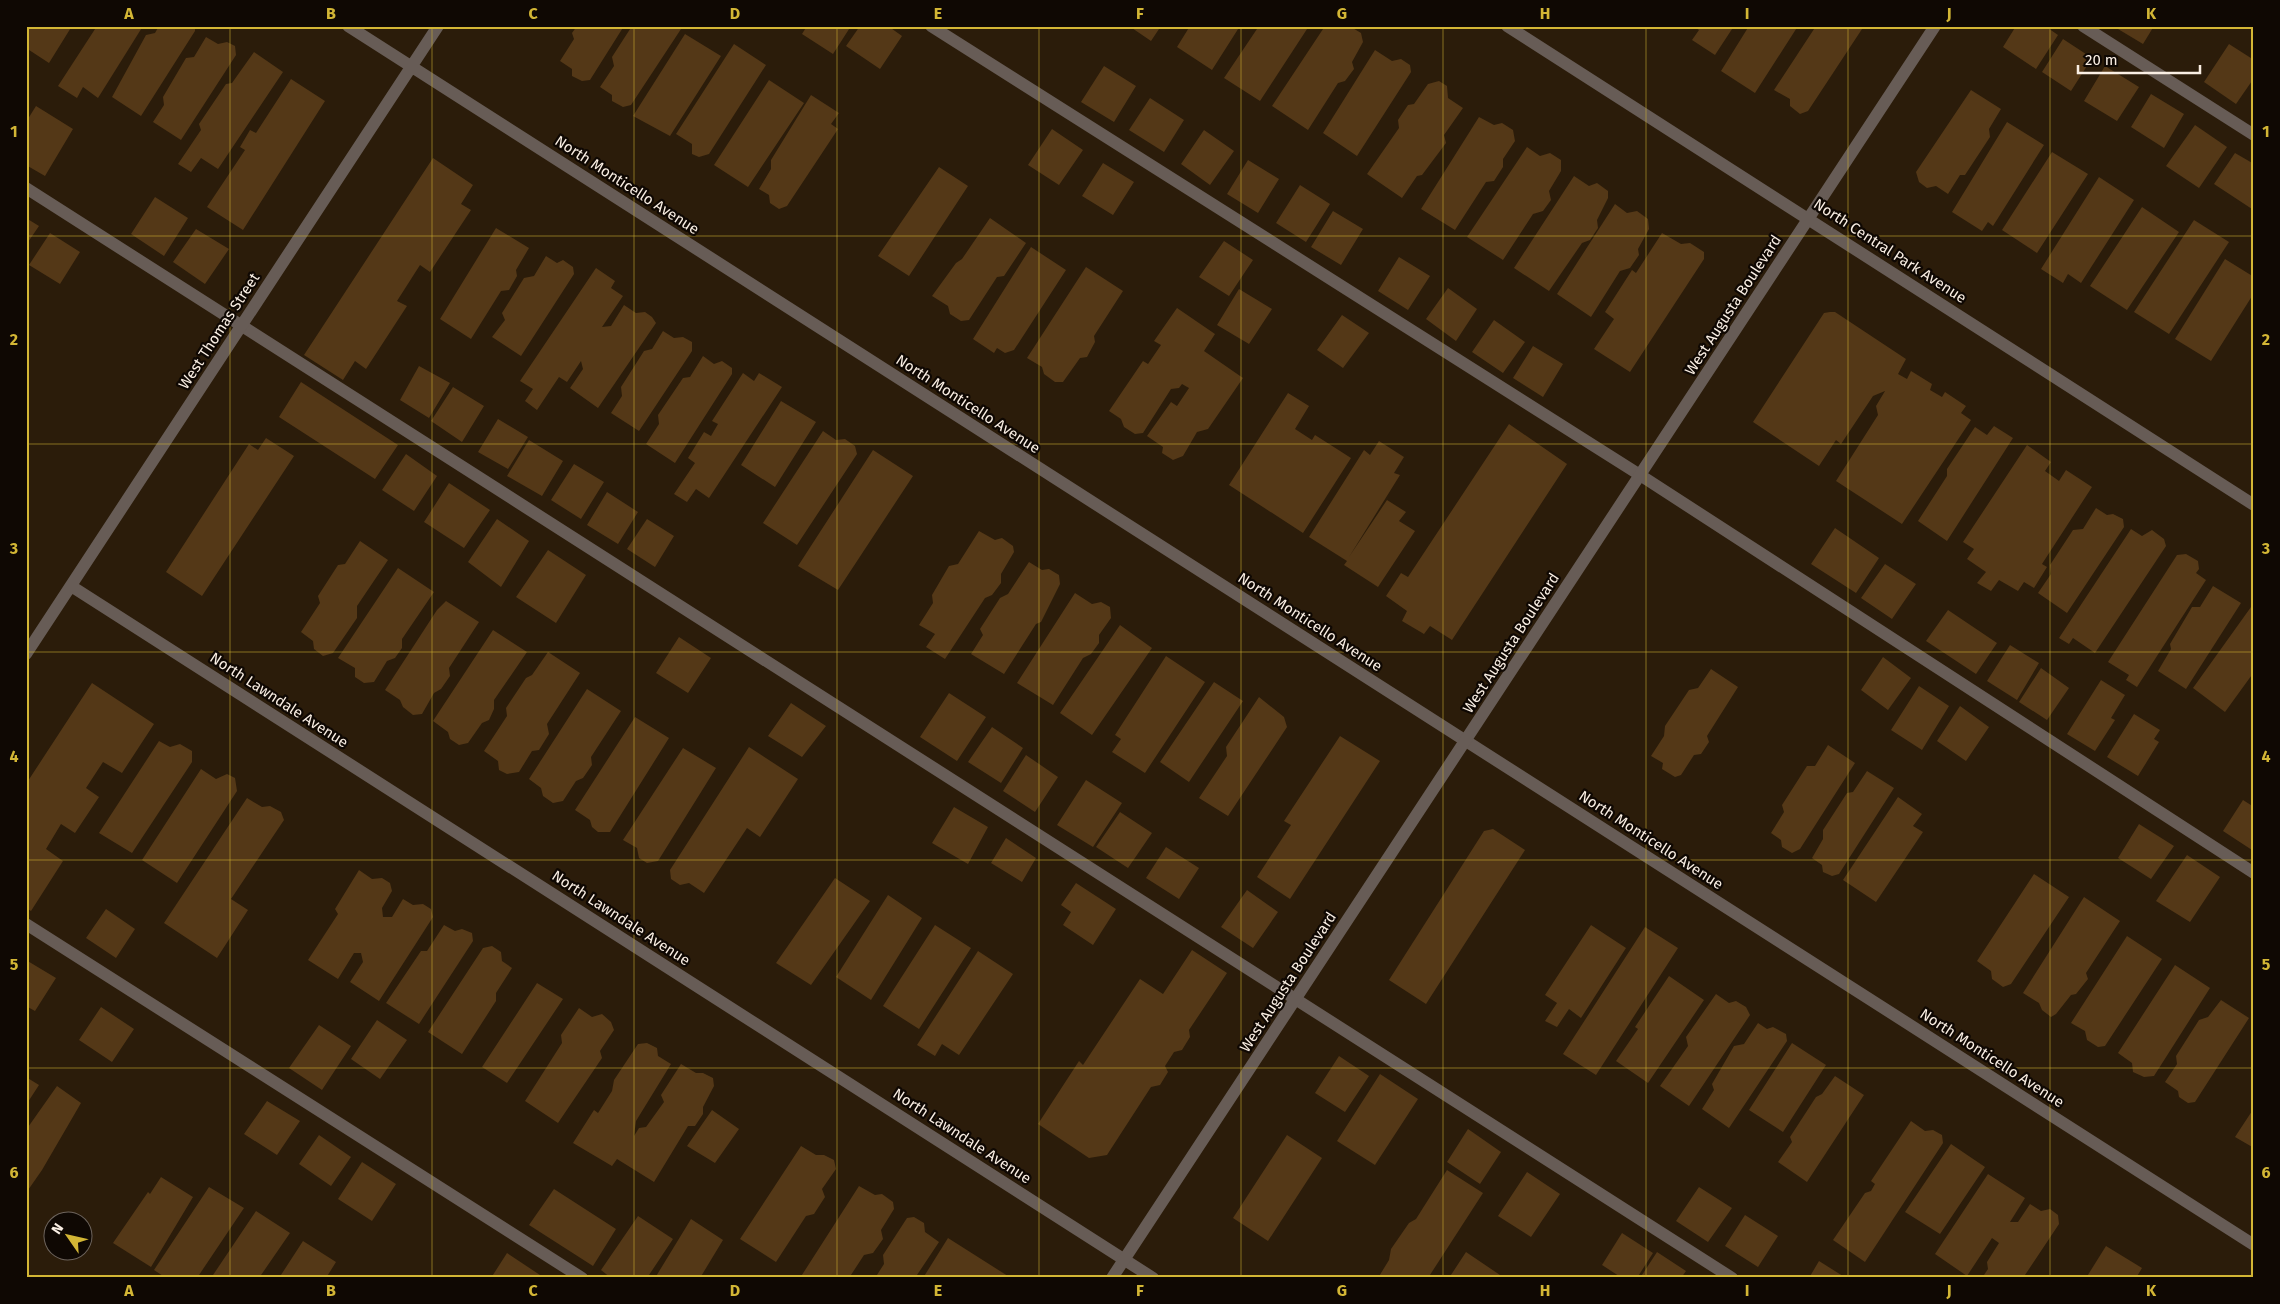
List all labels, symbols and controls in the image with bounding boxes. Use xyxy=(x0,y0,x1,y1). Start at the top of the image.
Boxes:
text: A xyxy=(123,4,134,23)
text: B xyxy=(326,4,336,23)
text: C xyxy=(528,4,538,23)
text: D xyxy=(730,4,740,23)
text: E xyxy=(934,4,942,23)
text: F xyxy=(1136,4,1144,23)
text: G xyxy=(1337,4,1347,23)
text: H xyxy=(1540,4,1550,23)
text: I xyxy=(1745,4,1749,23)
text: J xyxy=(1945,4,1952,23)
text: K xyxy=(2146,4,2157,23)
scale bar xyxy=(2078,42,2200,74)
text: 20 m xyxy=(2085,51,2118,69)
text: 1 xyxy=(10,122,18,141)
text: 1 xyxy=(2262,122,2270,141)
street label: North Monticello Avenue xyxy=(552,132,702,238)
street label: North Central Park Avenue xyxy=(1810,195,1970,307)
street label: West Augusta Boulevard xyxy=(1681,231,1785,379)
street label: West Thomas Street xyxy=(175,269,264,392)
text: 2 xyxy=(10,330,18,349)
text: 2 xyxy=(2262,330,2270,349)
street label: North Monticello Avenue xyxy=(893,351,1043,457)
text: 3 xyxy=(9,539,18,558)
text: 3 xyxy=(2261,539,2270,558)
street label: North Monticello Avenue xyxy=(1235,569,1385,675)
street label: West Augusta Boulevard xyxy=(1459,569,1563,717)
street label: North Lawndale Avenue xyxy=(207,649,351,751)
text: 4 xyxy=(9,747,19,766)
text: 4 xyxy=(2261,747,2271,766)
street label: North Monticello Avenue xyxy=(1576,787,1726,893)
street label: North Lawndale Avenue xyxy=(549,867,693,969)
street label: West Augusta Boulevard xyxy=(1236,908,1340,1056)
text: 5 xyxy=(10,955,19,974)
text: 5 xyxy=(2262,955,2271,974)
street label: North Monticello Avenue xyxy=(1917,1005,2067,1111)
street label: North Lawndale Avenue xyxy=(890,1085,1034,1187)
text: 6 xyxy=(9,1163,19,1182)
text: 6 xyxy=(2261,1163,2271,1182)
north arrow xyxy=(42,1212,92,1262)
text: N xyxy=(48,1220,67,1238)
text: A xyxy=(123,1281,134,1300)
text: B xyxy=(326,1281,336,1300)
text: C xyxy=(528,1281,538,1300)
text: D xyxy=(730,1281,740,1300)
text: E xyxy=(934,1281,942,1300)
text: F xyxy=(1136,1281,1144,1300)
text: G xyxy=(1337,1281,1347,1300)
text: H xyxy=(1540,1281,1550,1300)
text: I xyxy=(1745,1281,1749,1300)
text: J xyxy=(1945,1281,1952,1300)
text: K xyxy=(2146,1281,2157,1300)

